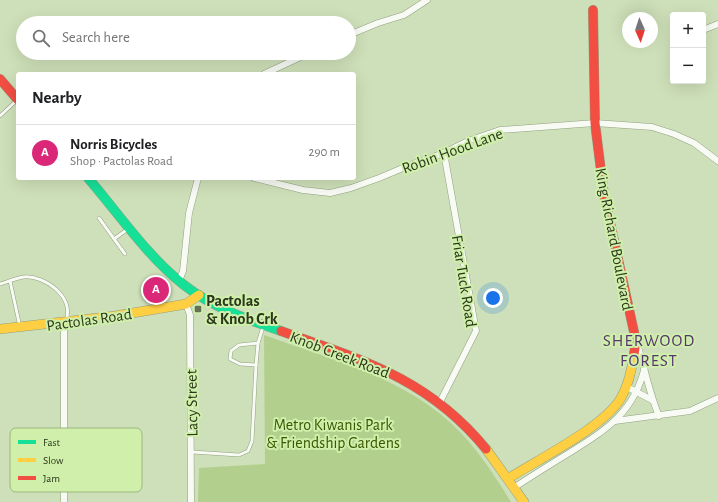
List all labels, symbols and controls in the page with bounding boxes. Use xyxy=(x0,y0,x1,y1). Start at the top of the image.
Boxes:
north arrow xyxy=(622,12,658,48)
map controls xyxy=(670,12,706,84)
button: + xyxy=(670,12,706,48)
search box xyxy=(16,16,356,60)
icon: search xyxy=(30,27,52,49)
text: Search here xyxy=(62,30,130,45)
button: − xyxy=(670,48,706,84)
text: Nearby xyxy=(32,89,82,106)
street label: Robin Hood Lane xyxy=(400,125,505,177)
text: Norris Bicycles xyxy=(70,137,157,152)
text: A xyxy=(41,146,49,159)
text: 290 m xyxy=(309,146,340,159)
text: Shop · Pactolas Road xyxy=(70,155,173,168)
street label: King Richard Boulevard xyxy=(592,167,636,312)
street label: Friar Tuck Road xyxy=(449,234,479,328)
pin: A xyxy=(143,275,169,305)
your location xyxy=(483,288,503,308)
place label: Pactolas & Knob Crk xyxy=(206,293,278,327)
marker: Pactolas & Knob Crk xyxy=(193,304,203,314)
street label: Pactolas Road xyxy=(45,306,133,334)
street label: Knob Creek Road xyxy=(288,329,392,381)
district label: SHERWOOD FOREST xyxy=(603,332,695,369)
street label: Lacy Street xyxy=(183,369,202,437)
park label: Metro Kiwanis Park & Friendship Gardens xyxy=(266,417,400,451)
legend xyxy=(10,428,142,492)
text: Fast xyxy=(43,437,61,448)
text: Slow xyxy=(43,455,64,466)
text: Jam xyxy=(43,473,60,484)

